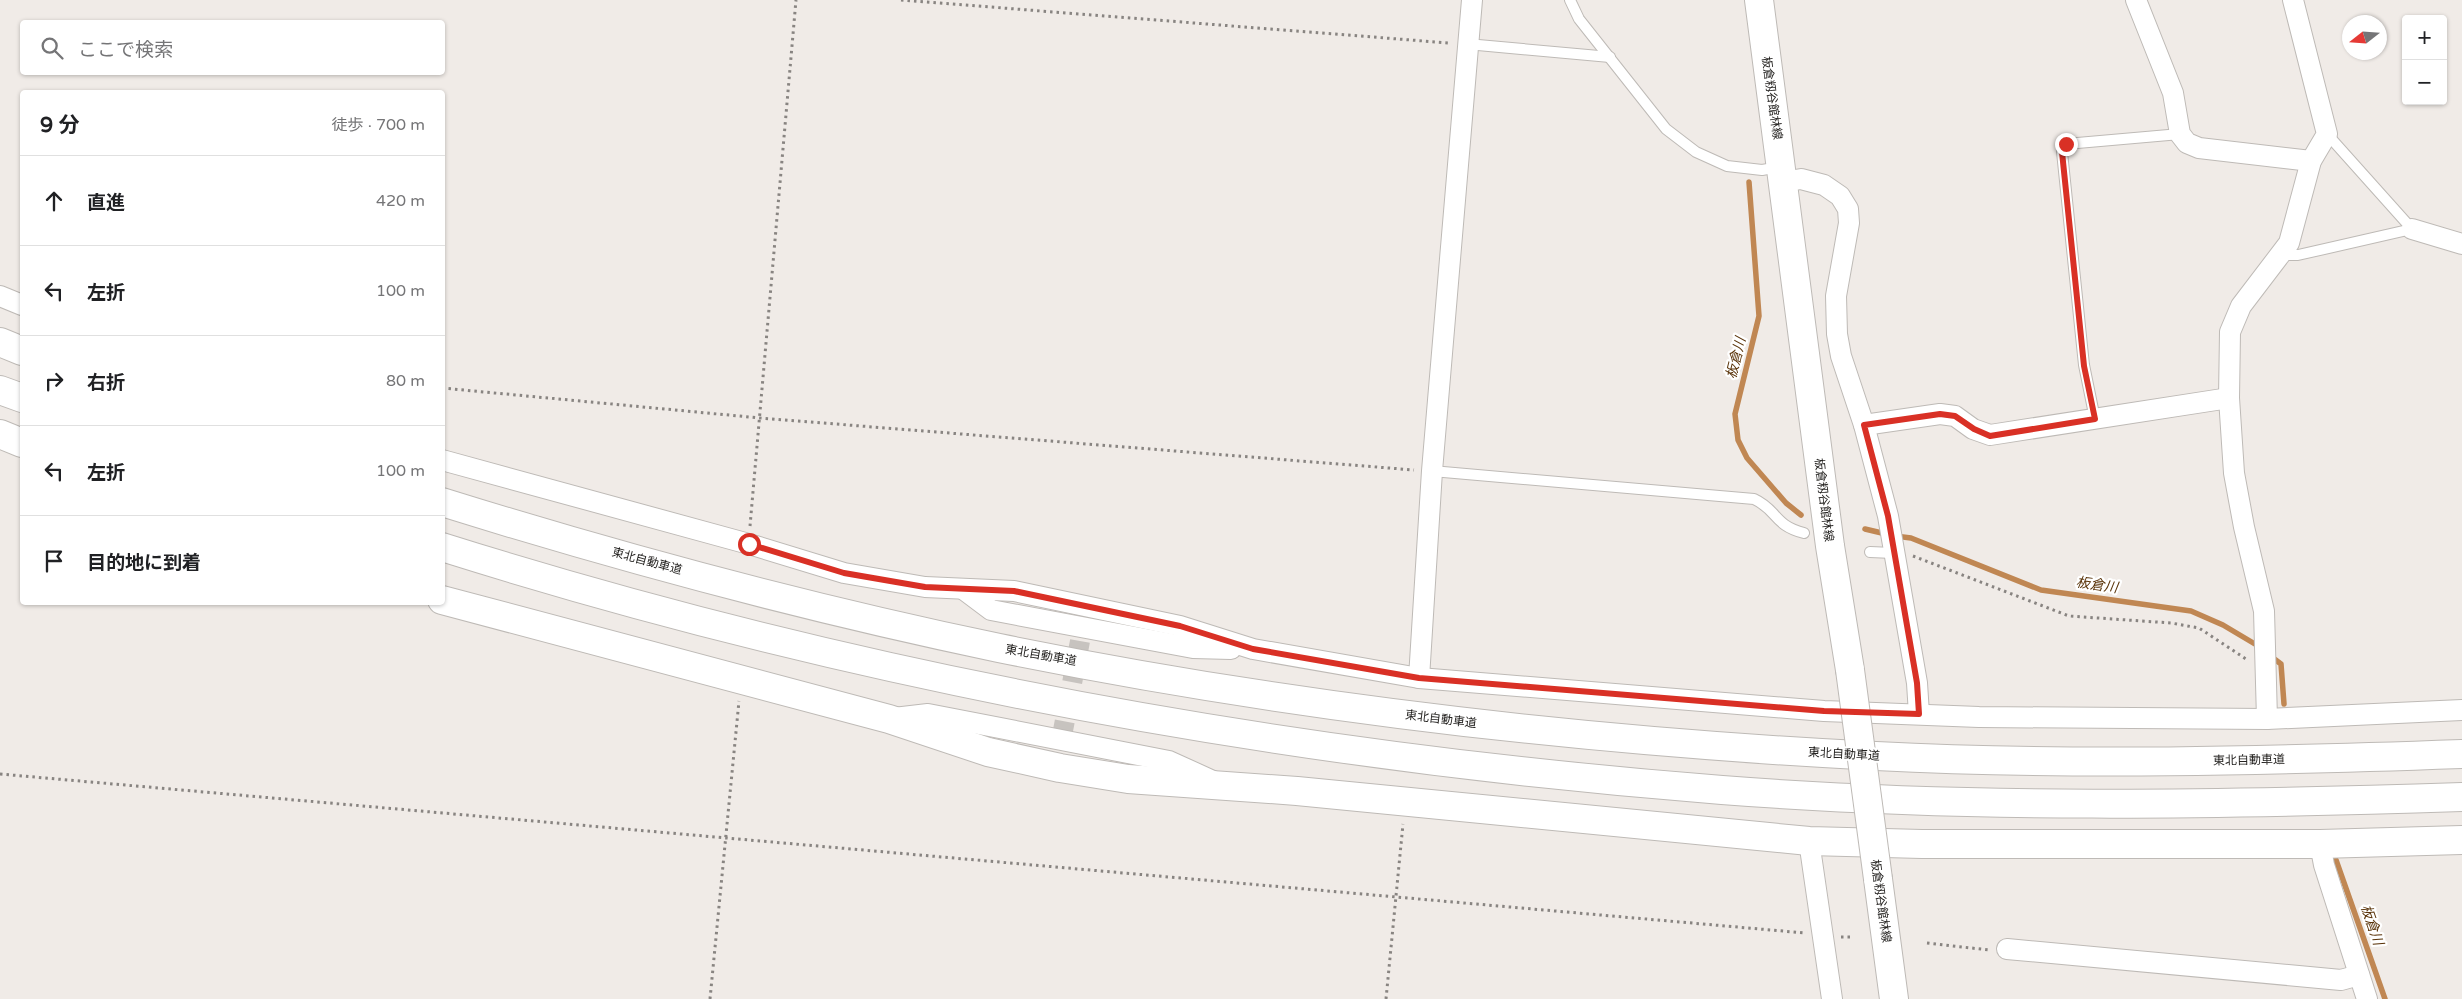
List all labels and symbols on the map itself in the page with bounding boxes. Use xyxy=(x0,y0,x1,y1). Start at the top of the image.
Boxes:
north arrow xyxy=(2342,15,2387,60)
street label: 板倉籾谷館林線 xyxy=(1759,55,1785,141)
route end xyxy=(2055,133,2078,156)
water label: 板倉川 xyxy=(1723,334,1750,380)
street label: 板倉籾谷館林線 xyxy=(1812,457,1836,543)
route start xyxy=(738,533,761,556)
street label: 東北自動車道 xyxy=(610,545,684,577)
water label: 板倉川 xyxy=(2075,574,2121,597)
street label: 東北自動車道 xyxy=(1004,642,1078,668)
street label: 東北自動車道 xyxy=(1404,708,1478,730)
street label: 東北自動車道 xyxy=(1808,745,1880,763)
street label: 東北自動車道 xyxy=(2213,752,2285,768)
street label: 板倉籾谷館林線 xyxy=(1868,858,1894,944)
water label: 板倉川 xyxy=(2357,902,2388,950)

